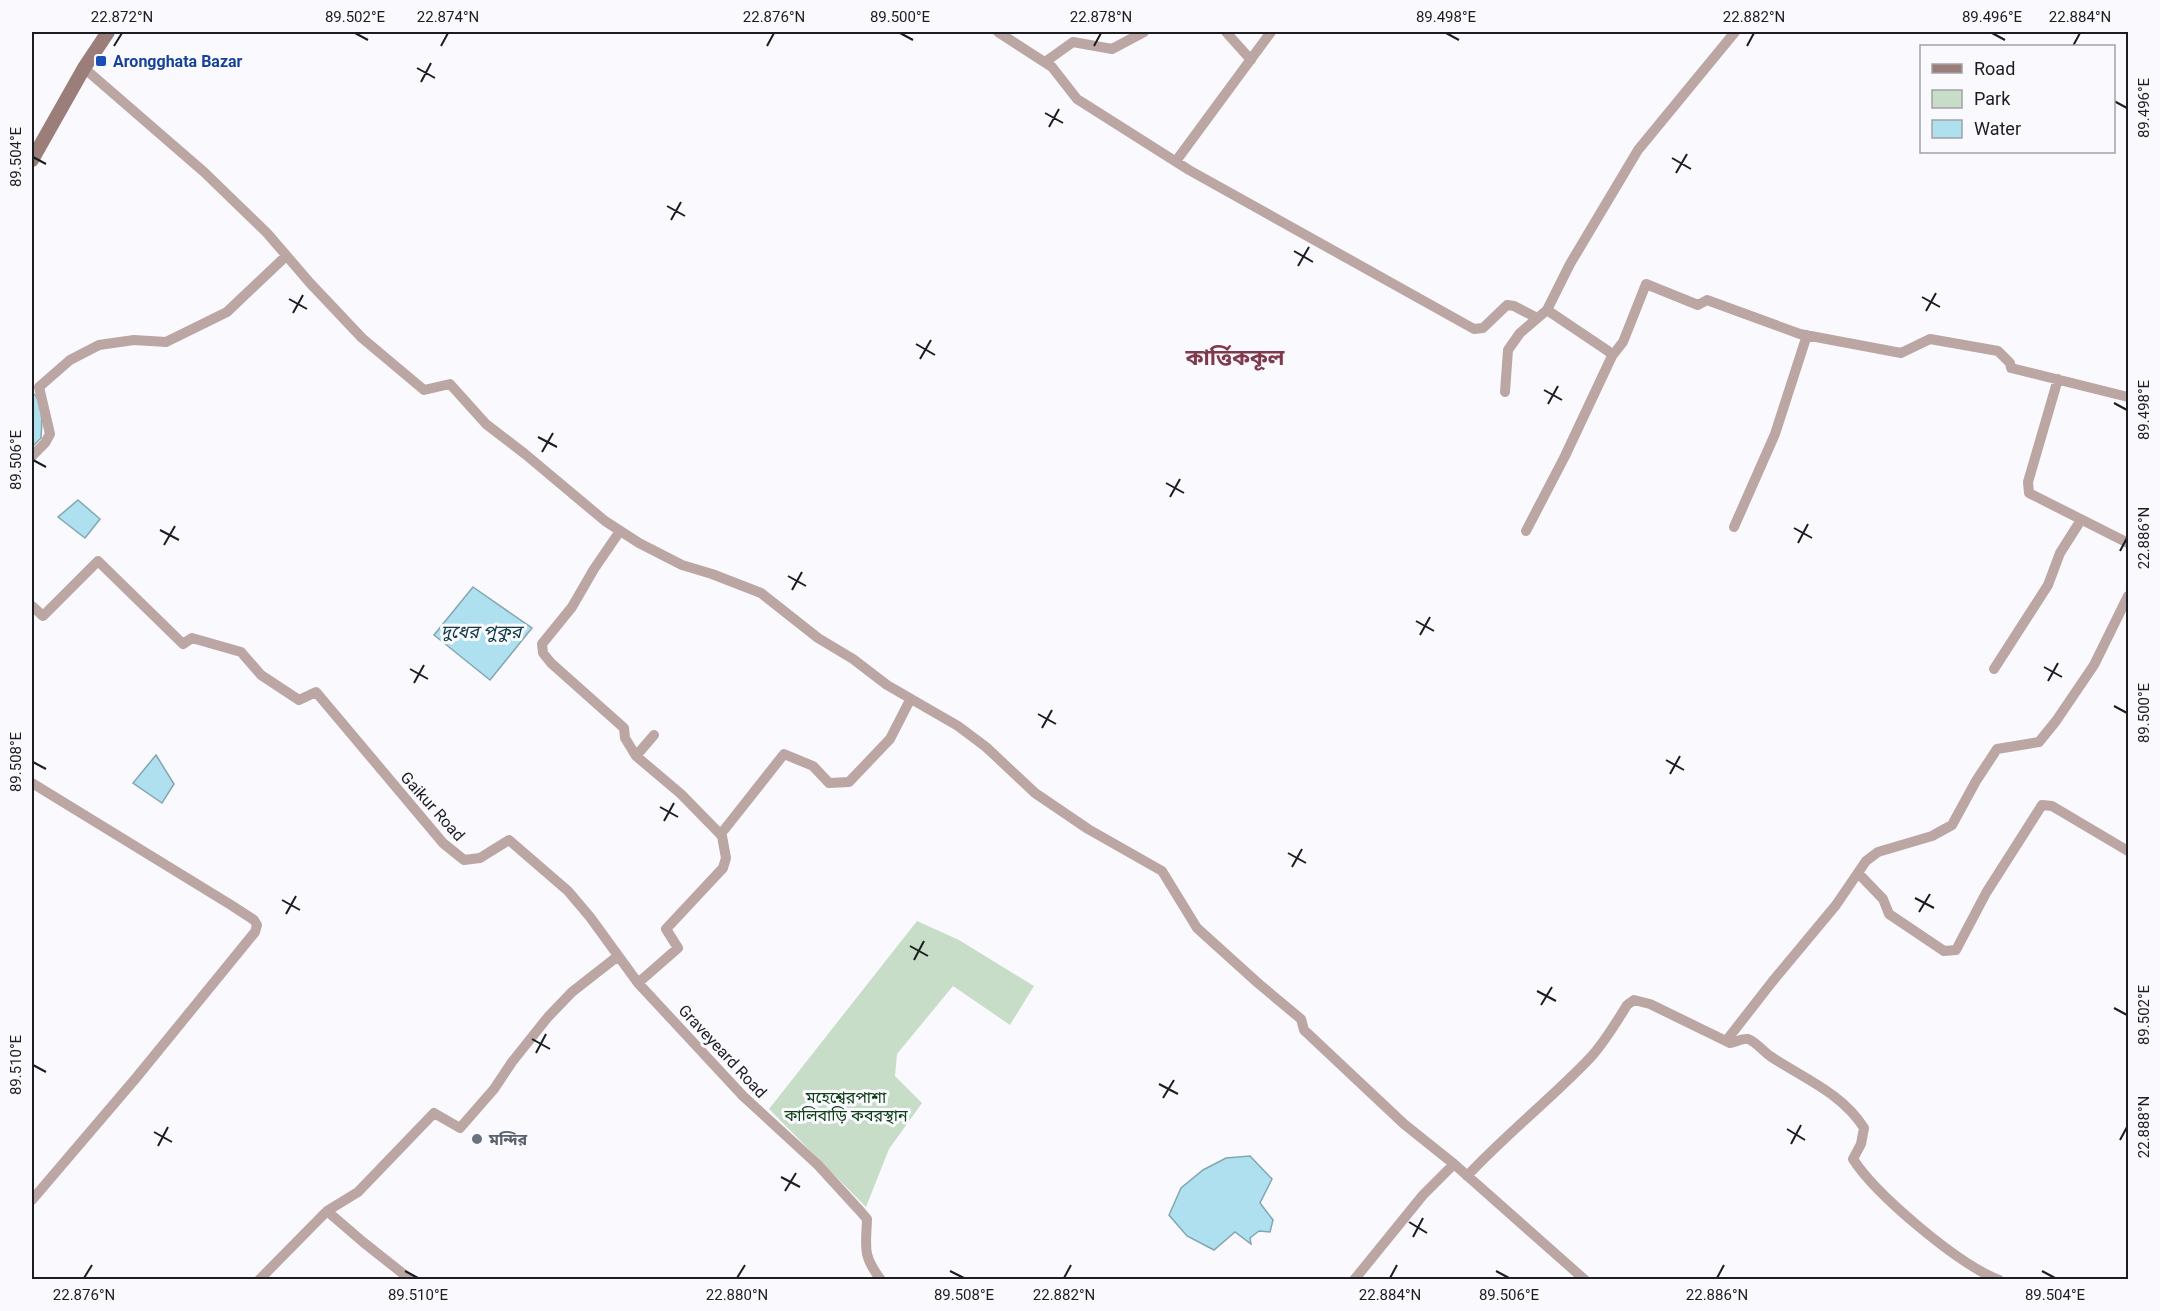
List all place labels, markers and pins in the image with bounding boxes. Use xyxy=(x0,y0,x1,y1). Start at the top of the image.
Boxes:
place label: Arongghata Bazar xyxy=(113,52,243,71)
marker: Arongghata Bazar xyxy=(94,54,108,68)
place label: মন্দির xyxy=(488,1130,528,1149)
marker: মন্দির xyxy=(470,1132,484,1146)

